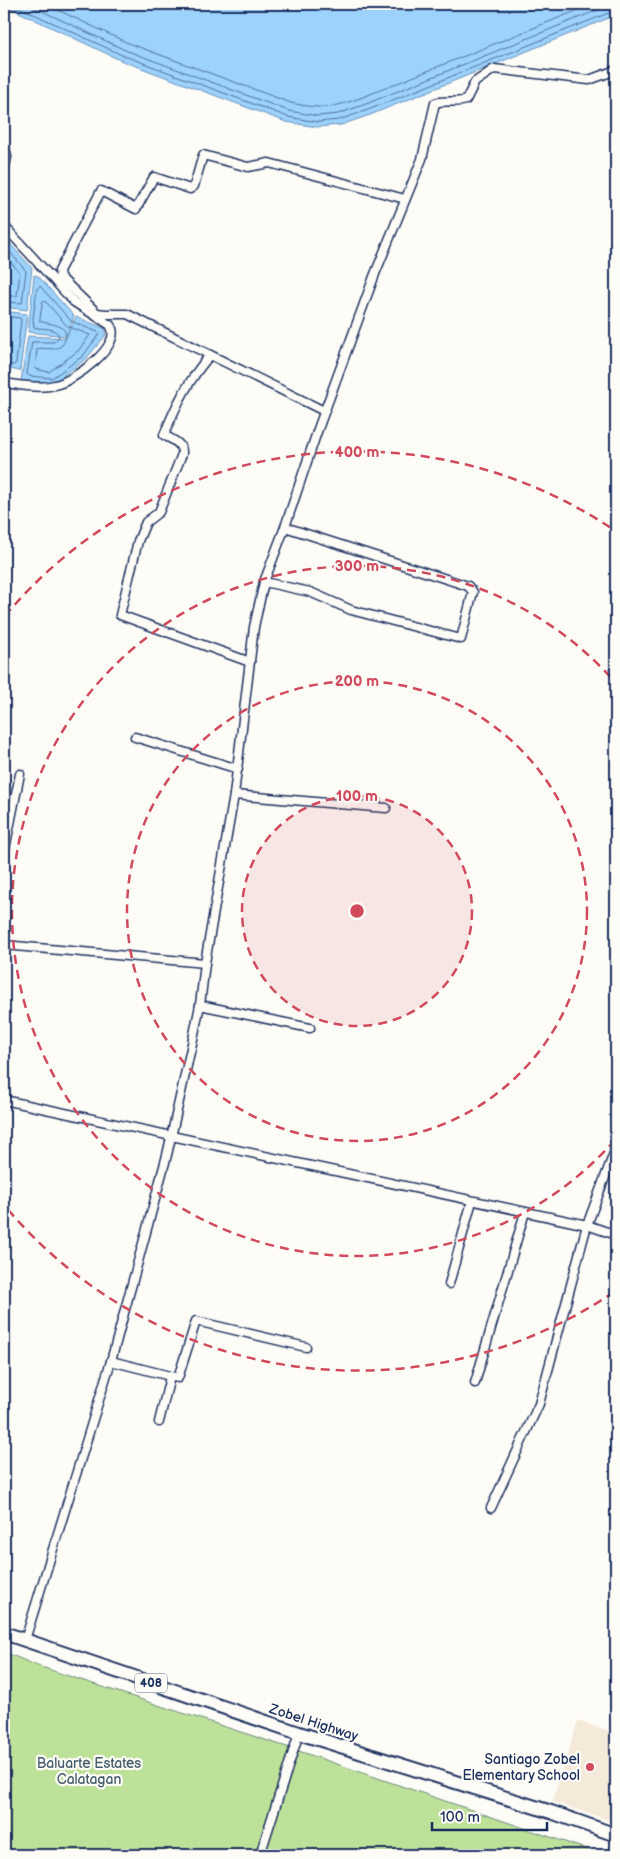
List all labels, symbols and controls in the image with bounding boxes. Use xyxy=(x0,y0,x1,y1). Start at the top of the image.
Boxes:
text: 400 m xyxy=(335,443,379,462)
text: 300 m xyxy=(335,557,379,576)
text: 200 m xyxy=(335,672,379,691)
text: 100 m xyxy=(336,787,378,806)
centre of rings xyxy=(348,902,366,920)
road number: 408 xyxy=(135,1674,167,1692)
street label: Zobel Highway xyxy=(266,1700,361,1745)
place label: Santiago Zobel Elementary School xyxy=(463,1751,580,1784)
park label: Baluarte Estates Calatagan xyxy=(37,1755,141,1788)
marker: Santiago Zobel Elementary School xyxy=(584,1761,596,1773)
scale bar xyxy=(432,1799,548,1831)
text: 100 m xyxy=(440,1808,480,1827)

